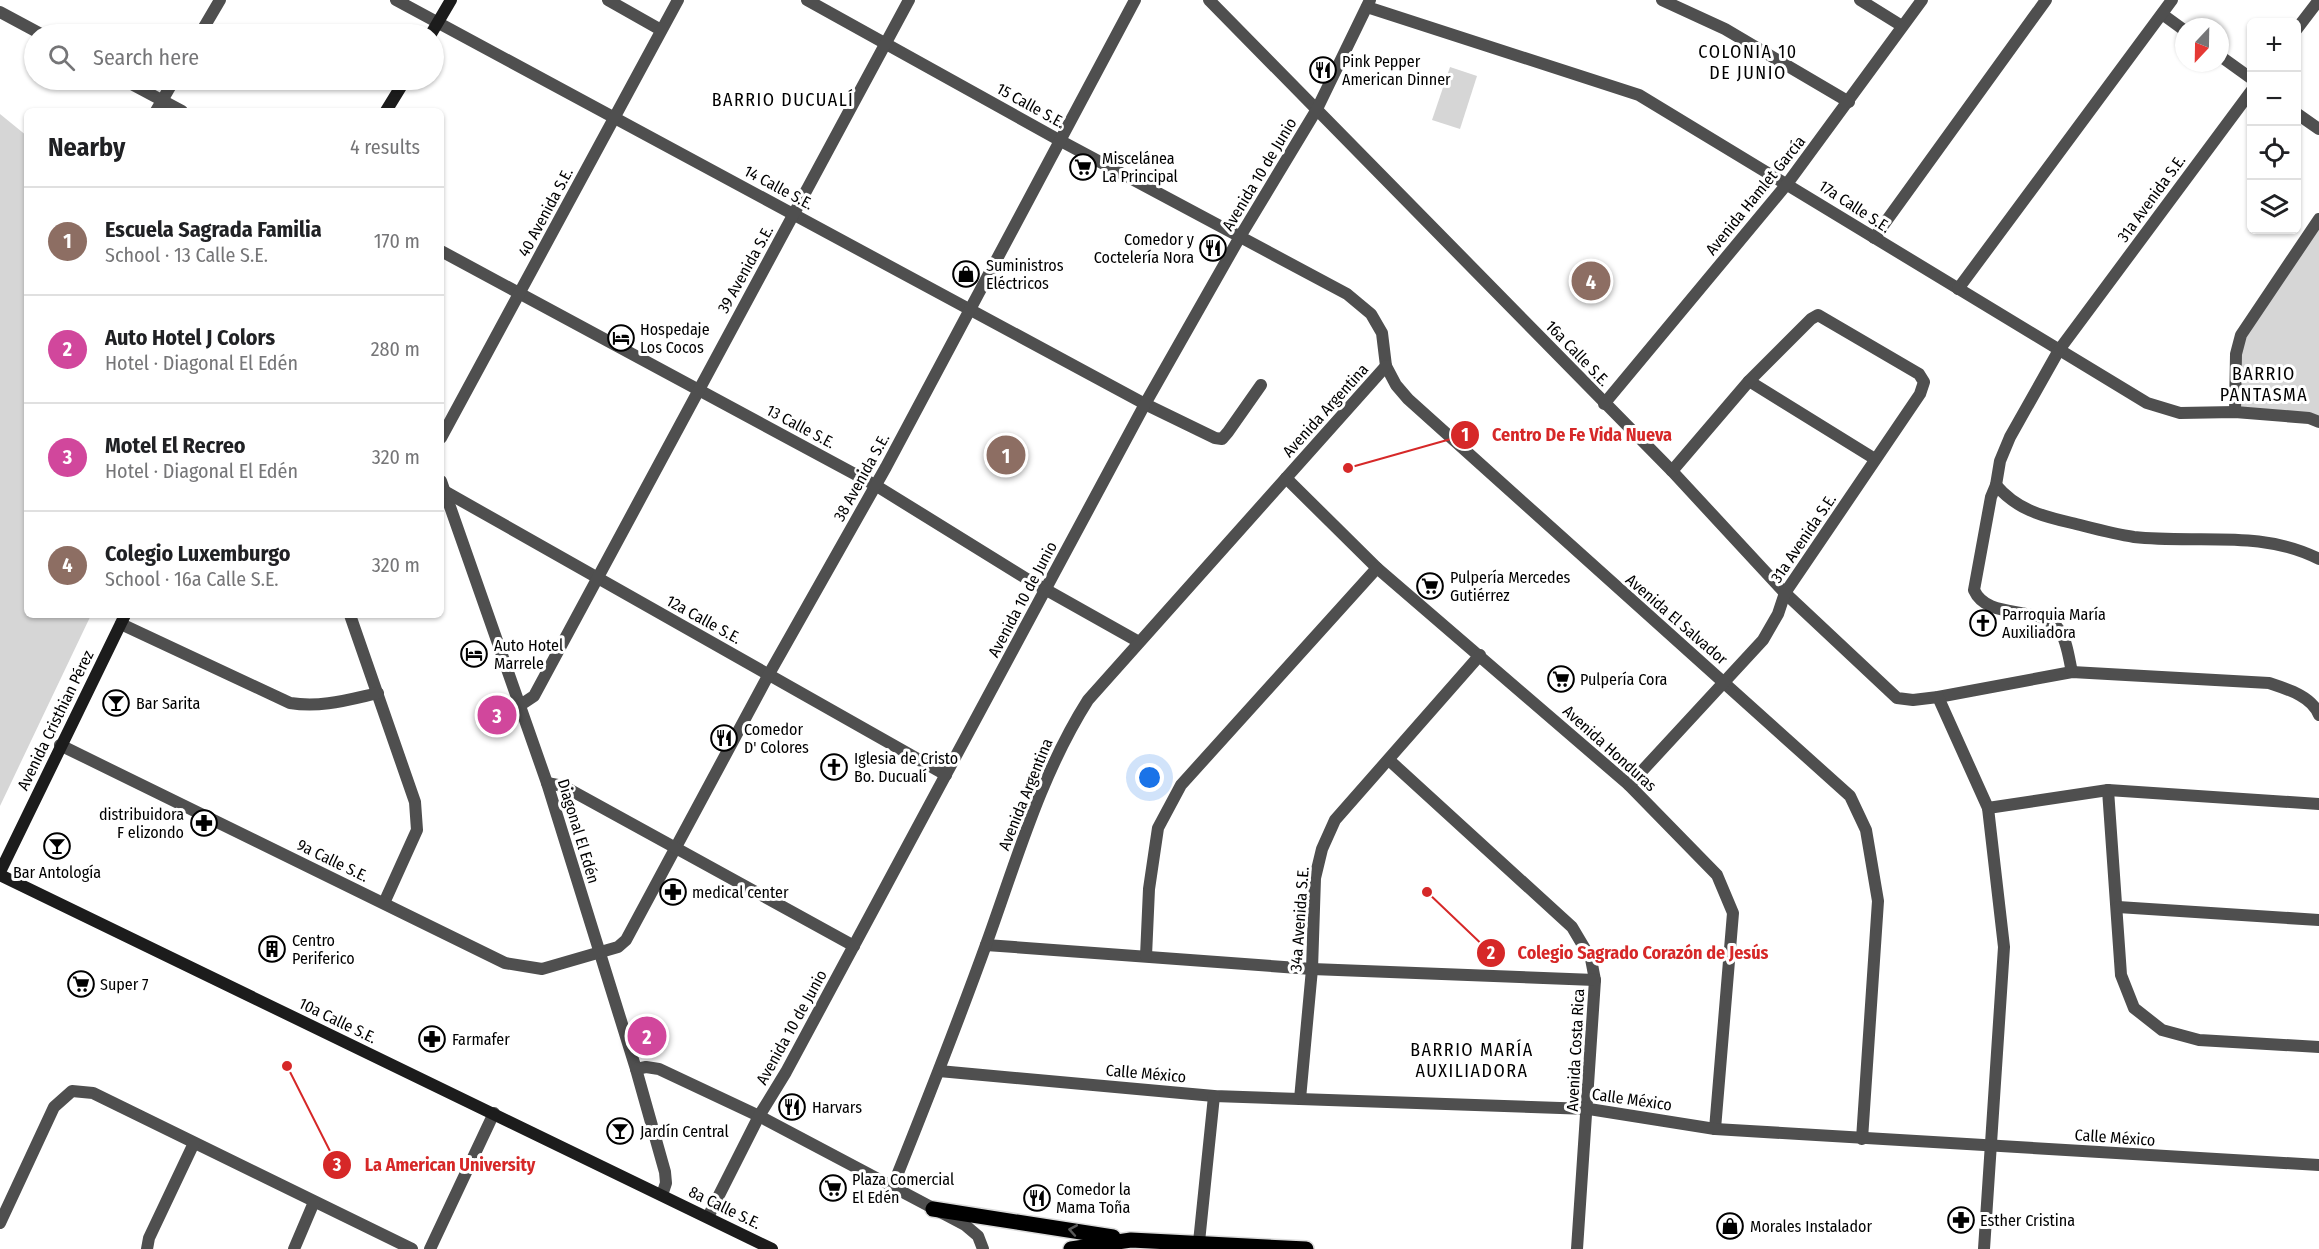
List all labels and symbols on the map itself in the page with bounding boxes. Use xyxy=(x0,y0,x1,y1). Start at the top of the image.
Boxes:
north arrow xyxy=(2175,18,2229,72)
district label: COLONIA 10 DE JUNIO xyxy=(1698,41,1798,84)
place label: Pink Pepper American Dinner xyxy=(1342,52,1451,89)
restaurant icon: Pink Pepper American Dinner xyxy=(1308,55,1338,85)
street label: 15 Calle S.E. xyxy=(993,79,1068,132)
district label: BARRIO DUCUALÍ xyxy=(712,88,854,111)
street label: Avenida 10 de Junio xyxy=(1218,114,1301,234)
street label: Avenida Hamlet García xyxy=(1702,132,1809,259)
place label: Miscelánea La Principal xyxy=(1102,149,1178,186)
street label: 31a Avenida S.E. xyxy=(2113,151,2189,246)
supermarket icon: Miscelánea La Principal xyxy=(1068,152,1098,182)
street label: 14 Calle S.E. xyxy=(741,161,817,214)
street label: 40 Avenida S.E. xyxy=(514,164,577,260)
street label: 17a Calle S.E. xyxy=(1815,176,1894,237)
street label: 39 Avenida S.E. xyxy=(714,222,777,316)
place label: Comedor y Coctelería Nora xyxy=(1094,230,1195,267)
restaurant icon: Comedor y Coctelería Nora xyxy=(1198,233,1228,263)
place label: Suministros Eléctricos xyxy=(986,256,1064,293)
pin: 4 xyxy=(1572,258,1610,304)
shop icon: Suministros Eléctricos xyxy=(951,259,981,289)
street label: 16a Calle S.E. xyxy=(1542,317,1614,390)
place label: Hospedaje Los Cocos xyxy=(640,320,710,357)
hotel icon: Hospedaje Los Cocos xyxy=(606,323,636,353)
street label: Avenida Argentina xyxy=(1279,360,1372,461)
district label: BARRIO PANTASMA xyxy=(2220,363,2308,406)
street label: 13 Calle S.E. xyxy=(763,400,838,452)
callout: Centro De Fe Vida Nueva xyxy=(1450,417,1684,453)
text: 1 xyxy=(1461,424,1469,446)
text: Centro De Fe Vida Nueva xyxy=(1492,424,1672,446)
street label: 38 Avenida S.E. xyxy=(830,430,893,524)
pin: 1 xyxy=(986,432,1026,478)
street label: 31a Avenida S.E. xyxy=(1767,490,1840,586)
street label: Avenida 10 de Junio xyxy=(984,538,1061,660)
place label: Pulpería Mercedes Gutiérrez xyxy=(1450,568,1571,605)
street label: Avenida El Salvador xyxy=(1622,570,1732,669)
supermarket icon: Pulpería Mercedes Gutiérrez xyxy=(1415,571,1445,601)
street label: 12a Calle S.E. xyxy=(663,591,745,648)
place label: Parroquia María Auxiliadora xyxy=(2002,605,2106,642)
church icon: Parroquia María Auxiliadora xyxy=(1968,608,1998,638)
place label: Auto Hotel Marrele xyxy=(494,636,563,673)
hotel icon: Auto Hotel Marrele xyxy=(459,639,489,669)
street label: Avenida Cristhian Pérez xyxy=(13,647,98,793)
supermarket icon: Pulpería Cora xyxy=(1546,664,1576,694)
place label: Pulpería Cora xyxy=(1580,670,1668,689)
bar icon: Bar Sarita xyxy=(101,688,131,718)
pin: 3 xyxy=(478,692,516,738)
place label: Bar Sarita xyxy=(136,694,200,713)
street label: Avenida Honduras xyxy=(1559,701,1660,795)
place label: Comedor D' Colores xyxy=(744,720,809,757)
restaurant icon: Comedor D' Colores xyxy=(709,723,739,753)
street label: Avenida Argentina xyxy=(994,735,1057,853)
place label: Iglesia de Cristo Bo. Ducualí xyxy=(854,749,958,786)
church icon: Iglesia de Cristo Bo. Ducualí xyxy=(819,752,849,782)
your location xyxy=(1135,763,1164,792)
street label: Diagonal El Edén xyxy=(554,777,603,886)
place label: distribuidora F elizondo xyxy=(99,805,184,842)
pharmacy icon: distribuidora F elizondo xyxy=(189,808,219,838)
bar icon: Bar Antología xyxy=(42,831,72,861)
street label: 9a Calle S.E. xyxy=(294,835,372,886)
place label: Bar Antología xyxy=(13,863,101,882)
street label: 34a Avenida S.E. xyxy=(1286,866,1313,972)
pharmacy icon: medical center xyxy=(658,877,688,907)
place label: medical center xyxy=(692,883,789,902)
place label: Centro Periferico xyxy=(292,931,355,968)
building icon: Centro Periferico xyxy=(257,934,287,964)
callout: Colegio Sagrado Corazón de Jesús xyxy=(1476,935,1781,971)
text: 2 xyxy=(1486,942,1495,964)
text: Colegio Sagrado Corazón de Jesús xyxy=(1518,942,1769,964)
street label: Avenida 10 de Junio xyxy=(752,967,831,1088)
supermarket icon: Super 7 xyxy=(66,969,96,999)
place label: Super 7 xyxy=(100,975,149,994)
street label: Avenida Costa Rica xyxy=(1563,988,1588,1112)
street label: 10a Calle S.E. xyxy=(296,993,380,1047)
pin: 2 xyxy=(628,1014,666,1058)
pharmacy icon: Farmafer xyxy=(417,1024,447,1054)
place label: Farmafer xyxy=(452,1030,510,1049)
district label: BARRIO MARÍA AUXILIADORA xyxy=(1410,1038,1534,1082)
street label: Calle México xyxy=(1105,1061,1187,1086)
street label: Calle México xyxy=(1591,1084,1673,1115)
restaurant icon: Harvars xyxy=(777,1092,807,1122)
place label: Harvars xyxy=(812,1098,862,1117)
bar icon: Jardín Central xyxy=(605,1116,635,1146)
place label: Jardín Central xyxy=(640,1122,729,1141)
street label: Calle México xyxy=(2074,1125,2156,1150)
callout: La American University xyxy=(322,1147,547,1183)
text: 3 xyxy=(332,1154,342,1176)
text: La American University xyxy=(365,1154,536,1176)
place label: Plaza Comercial El Edén xyxy=(852,1170,954,1207)
supermarket icon: Plaza Comercial El Edén xyxy=(818,1173,848,1203)
place label: Comedor la Mama Toña xyxy=(1056,1180,1131,1217)
street label: 8a Calle S.E. xyxy=(686,1182,764,1233)
restaurant icon: Comedor la Mama Toña xyxy=(1022,1183,1052,1213)
pharmacy icon: Esther Cristina xyxy=(1946,1205,1976,1235)
shop icon: Morales Instalador xyxy=(1715,1211,1745,1241)
place label: Esther Cristina xyxy=(1980,1211,2075,1230)
place label: Morales Instalador xyxy=(1750,1217,1872,1236)
one-way arrow xyxy=(1068,1225,1078,1237)

